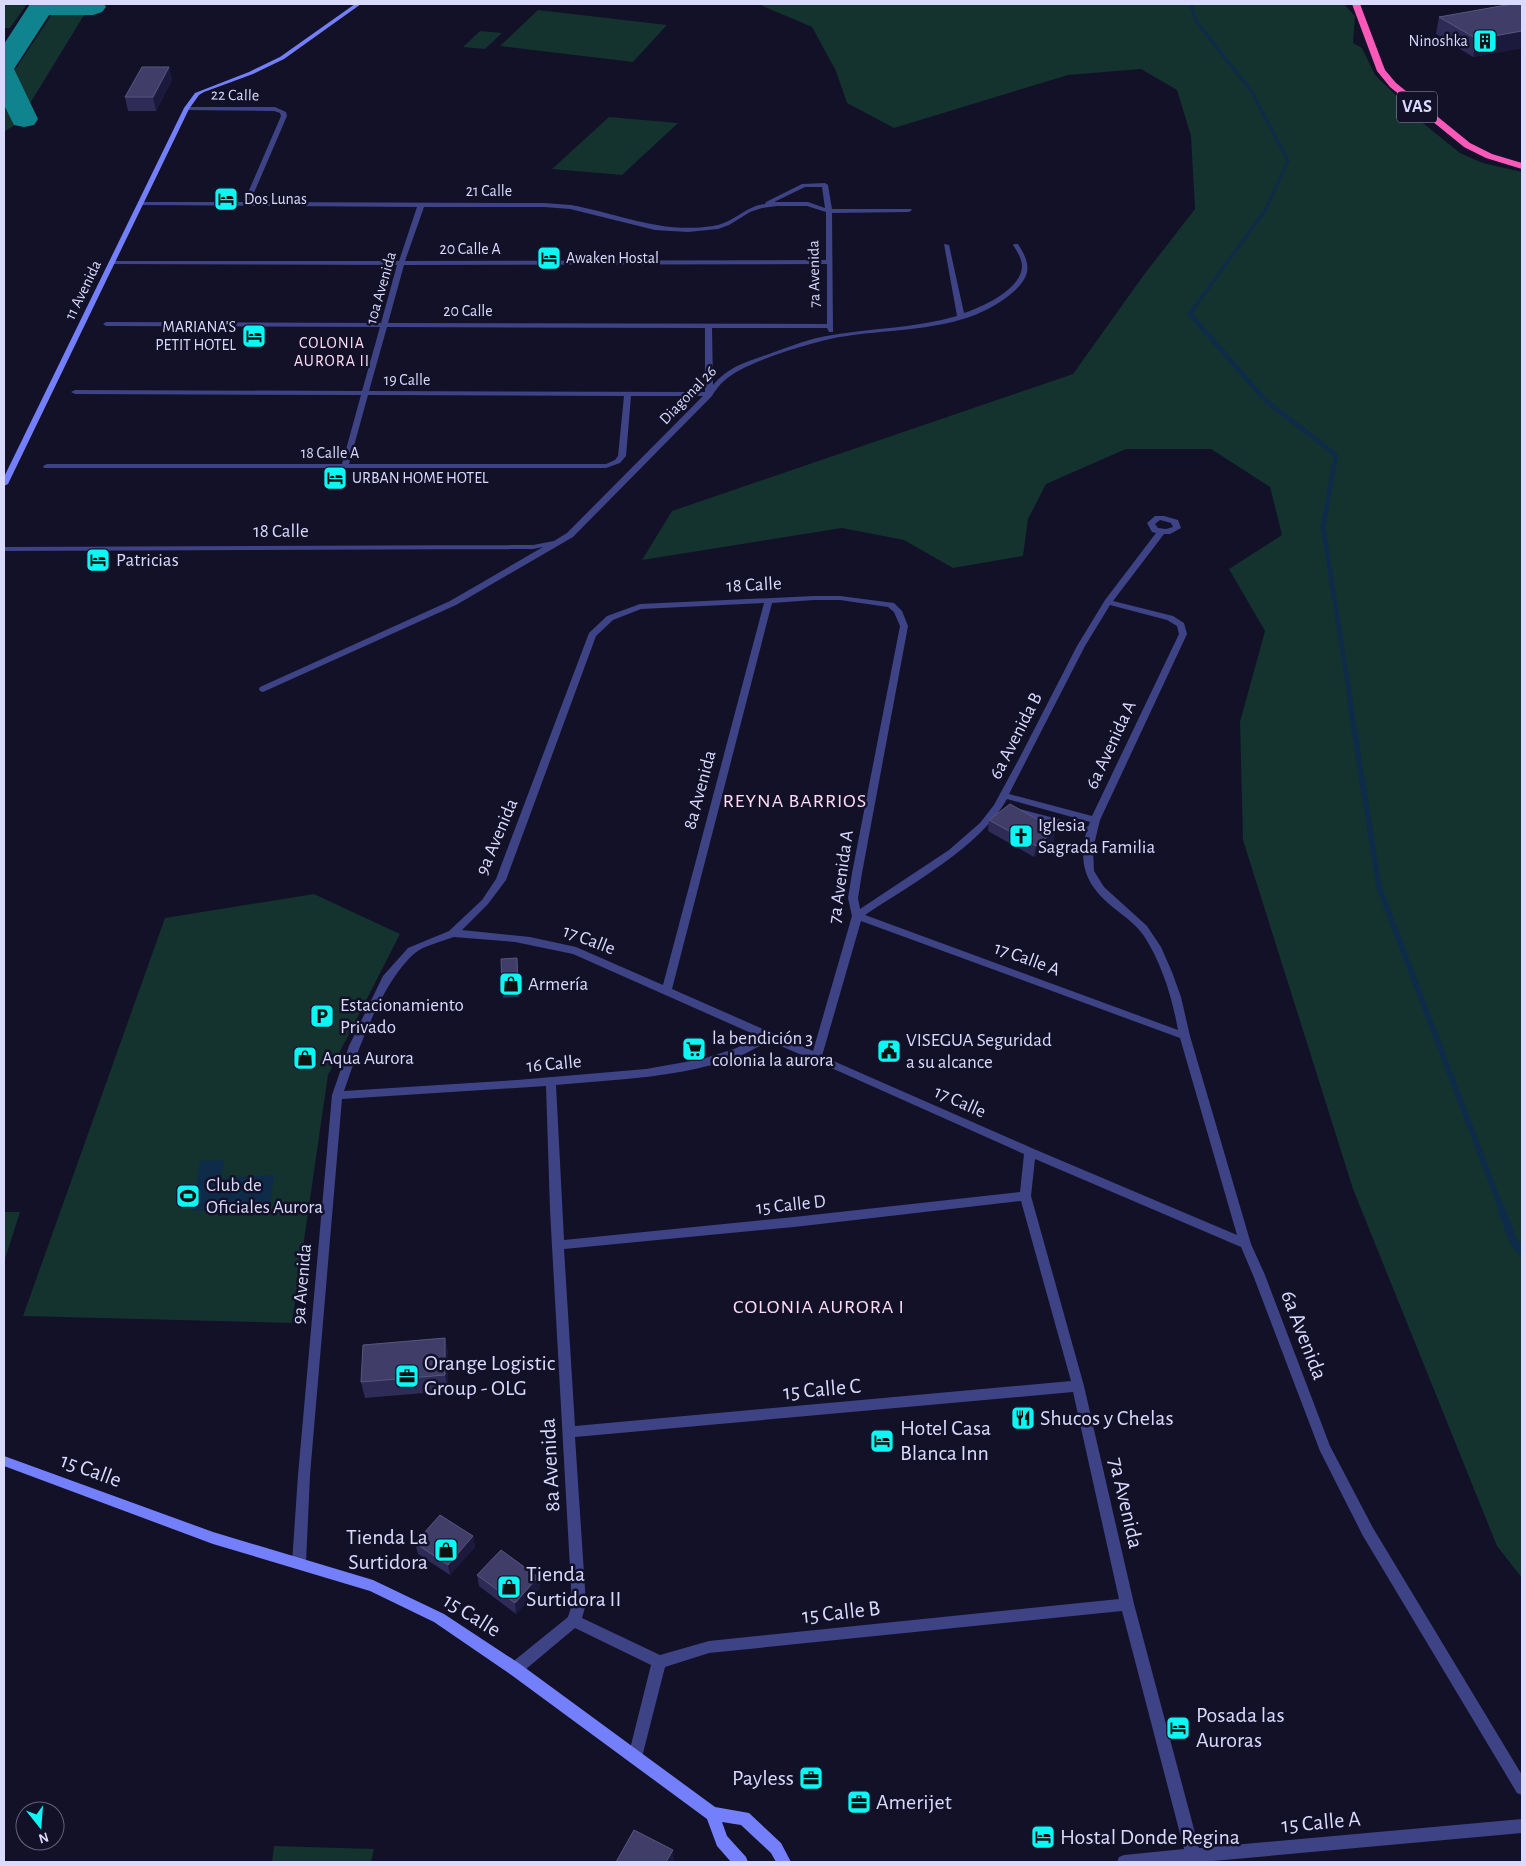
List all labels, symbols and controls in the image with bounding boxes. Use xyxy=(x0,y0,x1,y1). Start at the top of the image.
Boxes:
building icon: Ninoshka xyxy=(1472,28,1498,54)
place label: Ninoshka xyxy=(1408,33,1468,49)
street label: 22 Calle xyxy=(211,87,259,103)
road number: VAS xyxy=(1397,91,1437,122)
street label: 21 Calle xyxy=(466,183,512,199)
hotel icon: Dos Lunas xyxy=(213,186,239,212)
place label: Dos Lunas xyxy=(244,191,307,207)
street label: 7a Avenida xyxy=(805,240,823,308)
street label: 20 Calle A xyxy=(439,241,501,257)
hotel icon: Awaken Hostal xyxy=(536,245,562,271)
street label: 10a Avenida xyxy=(363,250,399,326)
place label: Awaken Hostal xyxy=(566,250,659,266)
street label: 11 Avenida xyxy=(62,258,104,322)
street label: 20 Calle xyxy=(443,303,493,319)
place label: MARIANA'S PETIT HOTEL xyxy=(155,319,236,353)
hotel icon: MARIANA'S PETIT HOTEL xyxy=(241,323,267,349)
district label: COLONIA AURORA II xyxy=(294,335,370,369)
street label: Diagonal 26 xyxy=(656,363,720,427)
street label: 19 Calle xyxy=(384,372,430,388)
street label: 18 Calle A xyxy=(301,445,359,461)
hotel icon: URBAN HOME HOTEL xyxy=(322,465,348,491)
place label: URBAN HOME HOTEL xyxy=(352,470,489,486)
street label: 18 Calle xyxy=(253,522,309,541)
hotel icon: Patricias xyxy=(85,547,111,573)
place label: Patricias xyxy=(116,551,179,570)
street label: 18 Calle xyxy=(726,574,782,596)
street label: 6a Avenida B xyxy=(986,690,1046,782)
street label: 6a Avenida A xyxy=(1082,698,1140,792)
street label: 8a Avenida xyxy=(680,748,720,832)
district label: REYNA BARRIOS xyxy=(723,791,867,811)
street label: 9a Avenida xyxy=(472,796,522,878)
place label: Iglesia Sagrada Familia xyxy=(1038,816,1155,857)
church icon: Iglesia Sagrada Familia xyxy=(1008,823,1034,849)
street label: 7a Avenida A xyxy=(825,829,857,925)
street label: 17 Calle xyxy=(560,921,618,959)
street label: 17 Calle A xyxy=(992,938,1062,980)
shop icon: Armería xyxy=(498,971,524,997)
place label: Armería xyxy=(528,975,589,994)
place label: Estacionamiento Privado xyxy=(340,996,464,1037)
parking icon: Estacionamiento Privado xyxy=(309,1003,335,1029)
place label: la bendición 3 colonia la aurora xyxy=(712,1029,834,1070)
place label: VISEGUA Seguridad a su alcance xyxy=(906,1031,1052,1072)
supermarket icon: la bendición 3 colonia la aurora xyxy=(681,1036,707,1062)
public building icon: VISEGUA Seguridad a su alcance xyxy=(876,1038,902,1064)
shop icon: Aqua Aurora xyxy=(292,1045,318,1071)
place label: Aqua Aurora xyxy=(322,1049,414,1068)
street label: 16 Calle xyxy=(526,1052,582,1076)
street label: 17 Calle xyxy=(931,1082,989,1122)
place label: Club de Oficiales Aurora xyxy=(206,1176,323,1217)
sports icon: Club de Oficiales Aurora xyxy=(175,1183,201,1209)
street label: 15 Calle D xyxy=(755,1192,827,1218)
street label: 9a Avenida xyxy=(289,1243,315,1325)
street label: 6a Avenida xyxy=(1277,1287,1331,1383)
district label: COLONIA AURORA I xyxy=(733,1297,905,1317)
place label: Orange Logistic Group - OLG xyxy=(424,1352,556,1399)
office icon: Orange Logistic Group - OLG xyxy=(394,1363,420,1389)
street label: 15 Calle C xyxy=(782,1375,862,1403)
restaurant icon: Shucos y Chelas xyxy=(1010,1405,1036,1431)
place label: Shucos y Chelas xyxy=(1040,1407,1174,1429)
place label: Hotel Casa Blanca Inn xyxy=(900,1417,991,1464)
street label: 8a Avenida xyxy=(537,1418,563,1512)
hotel icon: Hotel Casa Blanca Inn xyxy=(869,1428,895,1454)
street label: 15 Calle xyxy=(58,1449,124,1491)
street label: 7a Avenida xyxy=(1105,1455,1147,1551)
place label: Tienda La Surtidora xyxy=(346,1526,428,1573)
shop icon: Tienda La Surtidora xyxy=(433,1537,459,1563)
place label: Tienda Surtidora II xyxy=(526,1563,621,1610)
shop icon: Tienda Surtidora II xyxy=(496,1574,522,1600)
street label: 15 Calle xyxy=(439,1589,505,1641)
street label: 15 Calle B xyxy=(801,1597,881,1627)
place label: Posada las Auroras xyxy=(1196,1704,1285,1751)
hotel icon: Posada las Auroras xyxy=(1165,1715,1191,1741)
office icon: Payless xyxy=(798,1765,824,1791)
place label: Payless xyxy=(732,1767,794,1789)
office icon: Amerijet xyxy=(846,1789,872,1815)
place label: Amerijet xyxy=(876,1791,952,1813)
north arrow xyxy=(15,1801,65,1851)
street label: 15 Calle A xyxy=(1281,1808,1362,1836)
hotel icon: Hostal Donde Regina xyxy=(1030,1824,1056,1850)
place label: Hostal Donde Regina xyxy=(1060,1826,1240,1848)
text: N xyxy=(37,1829,50,1846)

